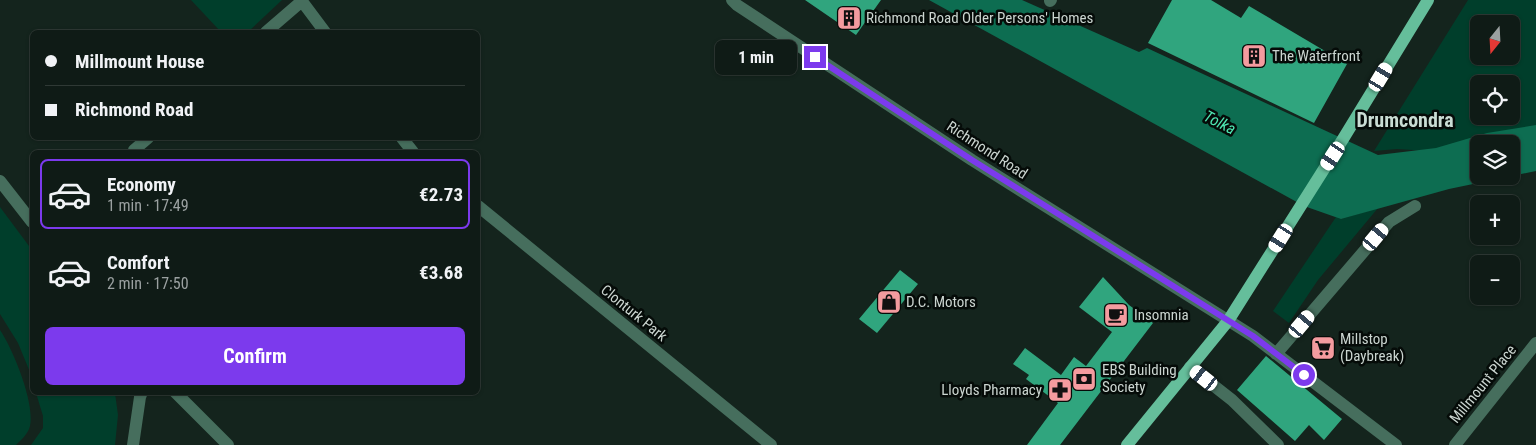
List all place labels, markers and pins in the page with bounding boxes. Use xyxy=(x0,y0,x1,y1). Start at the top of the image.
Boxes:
building icon: Richmond Road Older Persons' Homes xyxy=(836,5,862,31)
place label: Richmond Road Older Persons' Homes xyxy=(866,9,1094,27)
building icon: The Waterfront xyxy=(1241,43,1267,69)
place label: The Waterfront xyxy=(1272,47,1360,65)
shop icon: D.C. Motors xyxy=(876,289,902,315)
place label: D.C. Motors xyxy=(906,293,976,311)
cafe icon: Insomnia xyxy=(1103,302,1129,328)
place label: Insomnia xyxy=(1134,306,1189,324)
place label: Millstop (Daybreak) xyxy=(1340,330,1404,365)
supermarket icon: Millstop (Daybreak) xyxy=(1310,335,1336,361)
place label: EBS Building Society xyxy=(1102,361,1177,396)
bank icon: EBS Building Society xyxy=(1071,366,1097,392)
pharmacy icon: Lloyds Pharmacy xyxy=(1047,377,1073,403)
place label: Lloyds Pharmacy xyxy=(941,381,1042,399)

